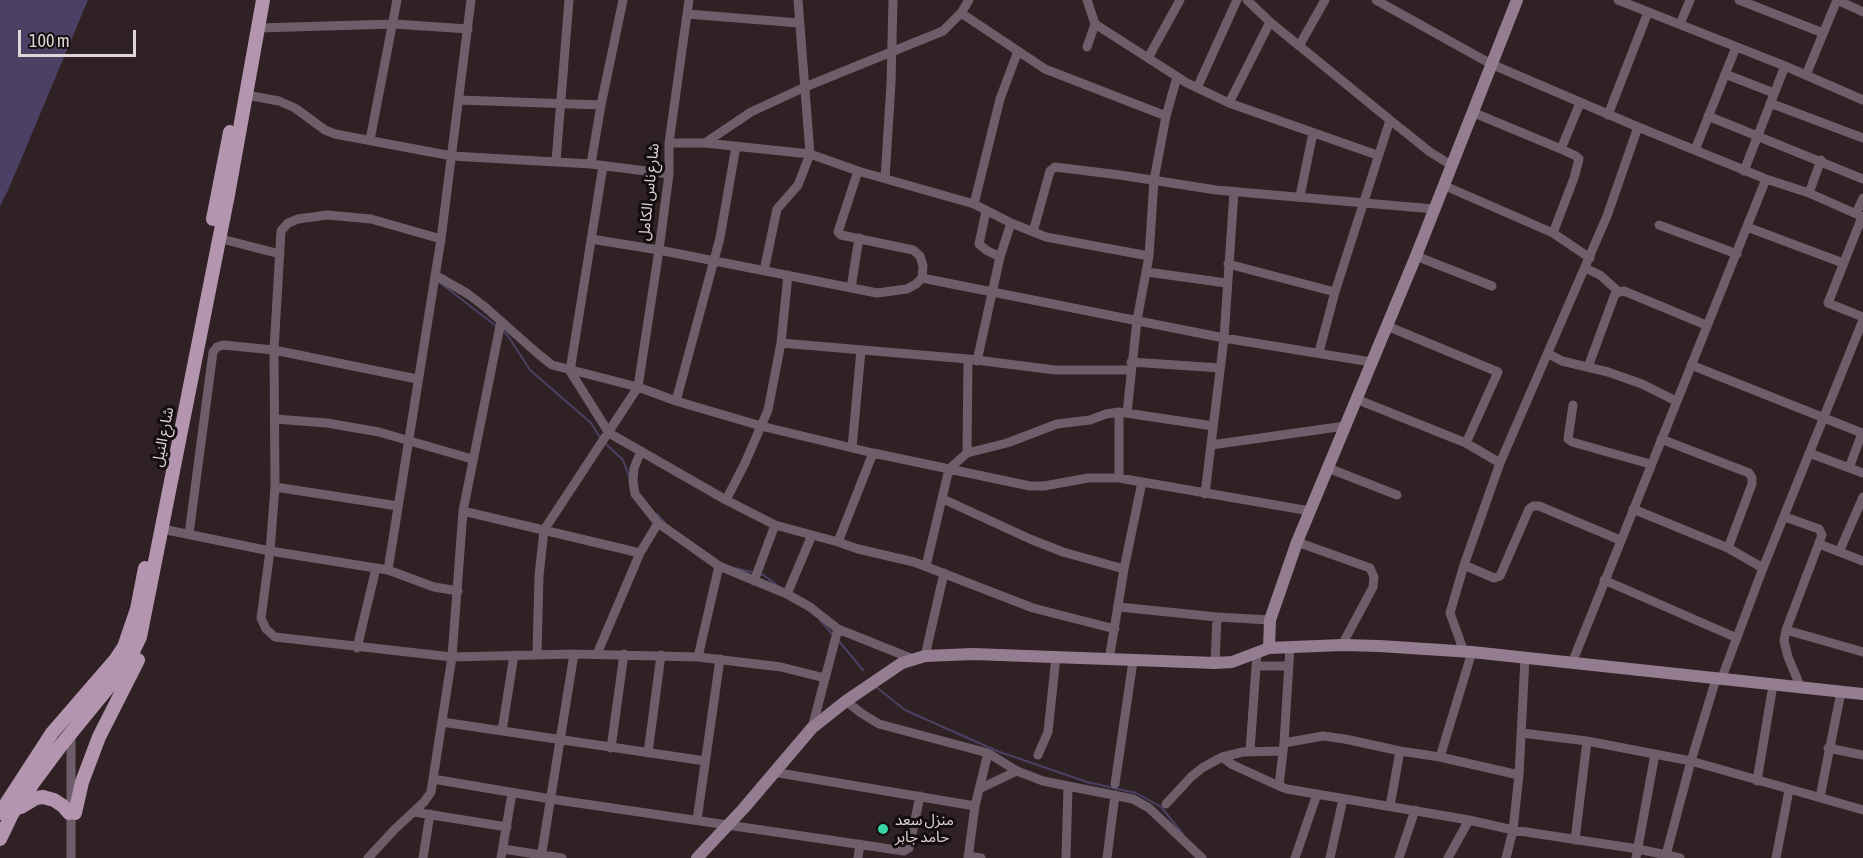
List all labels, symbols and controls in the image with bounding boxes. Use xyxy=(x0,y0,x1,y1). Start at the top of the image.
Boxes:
scale bar xyxy=(21,18,140,56)
text: 100 m xyxy=(29,30,70,51)
street label: شارع ناس الكامل xyxy=(635,142,663,242)
street label: شارع النيل xyxy=(148,406,178,468)
place label: منزل سعد حامد جابر xyxy=(895,811,954,846)
marker: منزل سعد حامد جابر xyxy=(876,822,890,836)

